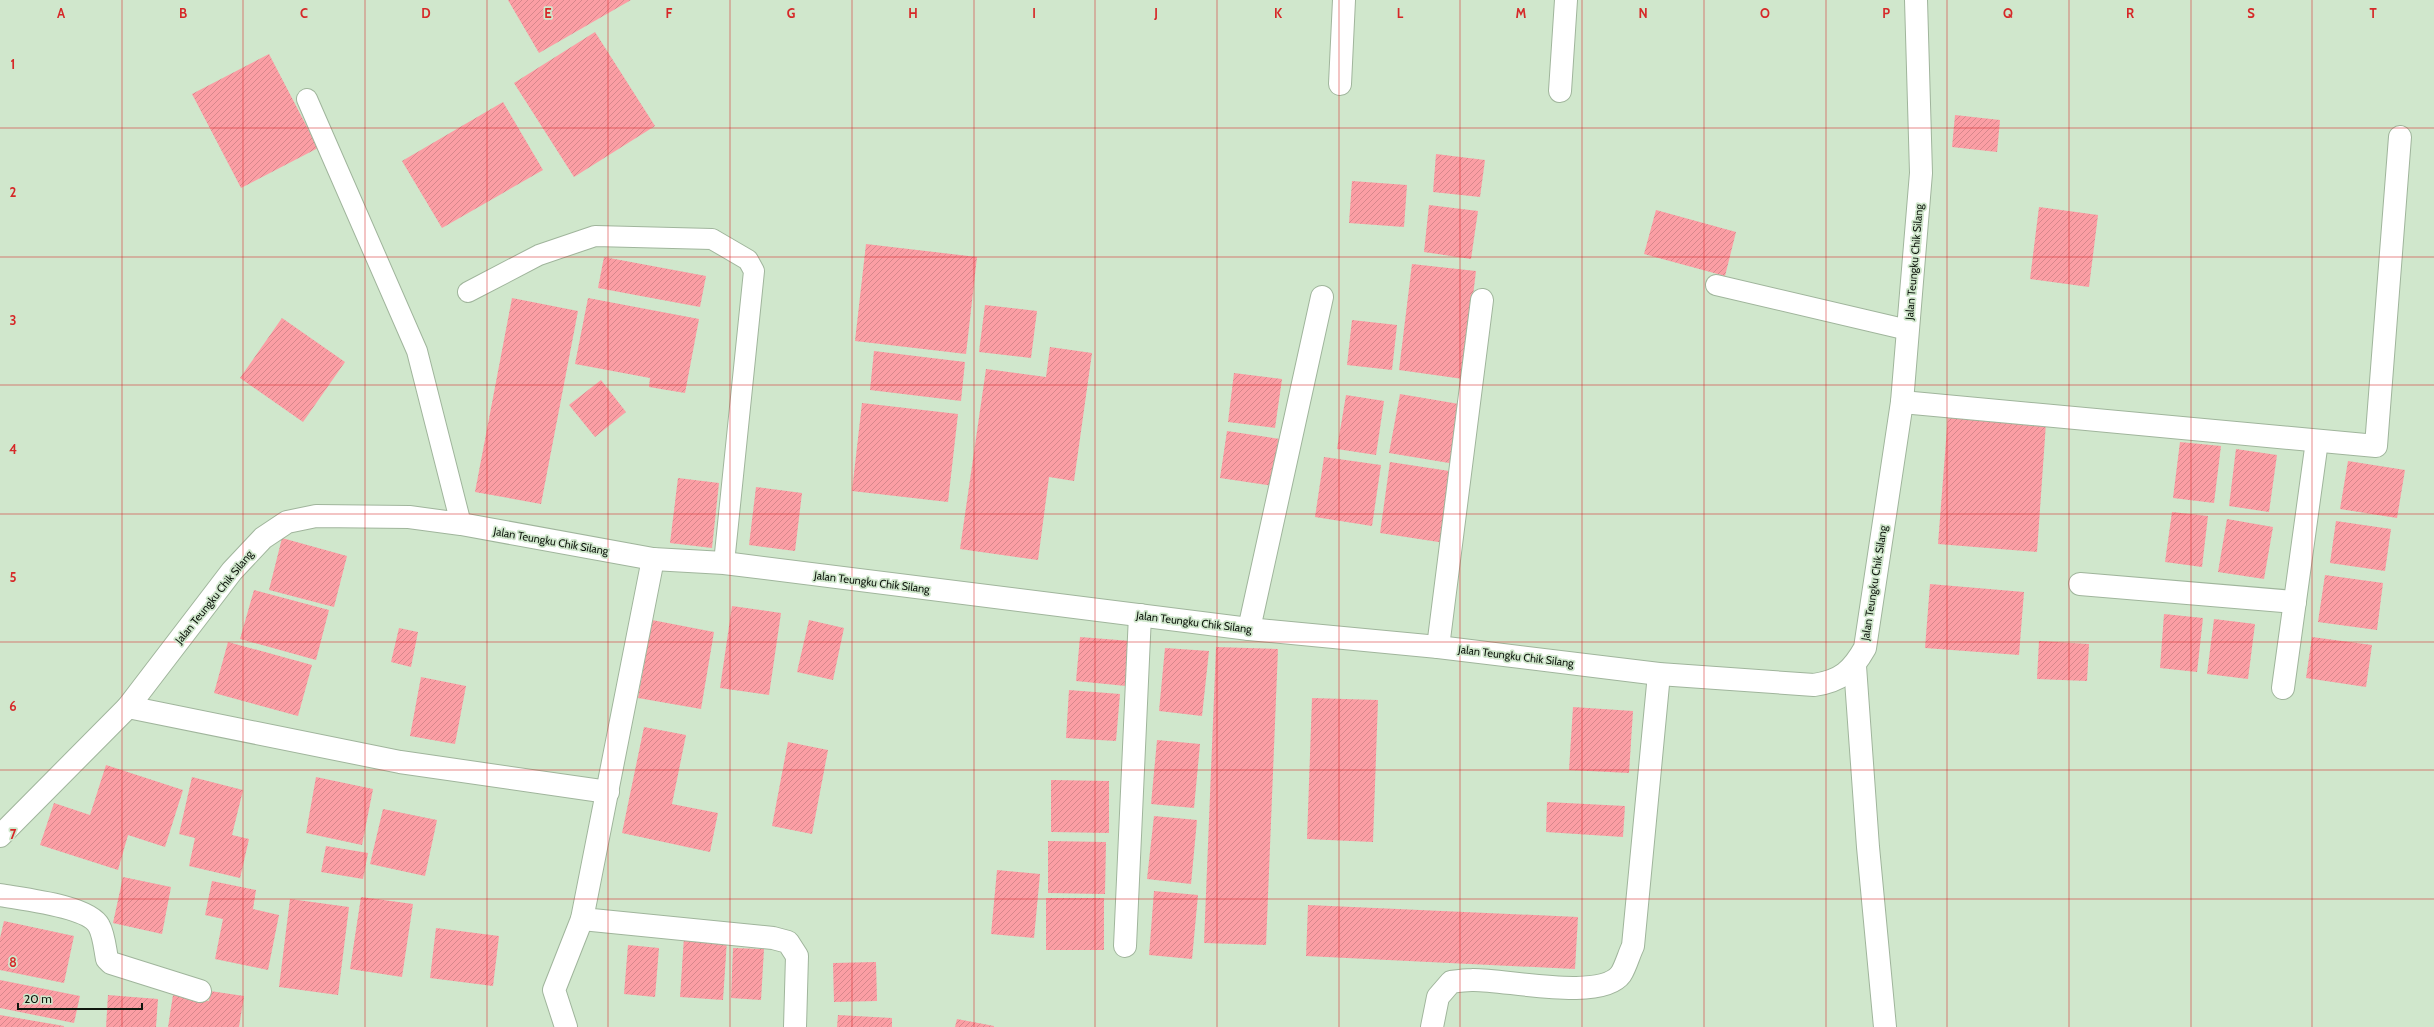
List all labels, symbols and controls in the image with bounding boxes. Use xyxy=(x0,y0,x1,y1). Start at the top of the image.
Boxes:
text: A xyxy=(57,5,66,21)
text: B xyxy=(179,5,187,21)
text: C xyxy=(300,5,308,21)
text: D xyxy=(421,5,431,21)
text: E xyxy=(544,5,552,21)
text: F xyxy=(666,5,673,21)
text: G xyxy=(787,5,796,21)
text: H xyxy=(908,5,918,21)
text: I xyxy=(1032,5,1036,21)
text: J xyxy=(1153,5,1158,21)
text: K xyxy=(1274,5,1283,21)
text: L xyxy=(1397,5,1404,21)
text: M xyxy=(1516,5,1527,21)
text: N xyxy=(1638,5,1648,21)
text: O xyxy=(1760,5,1770,21)
text: P xyxy=(1882,5,1890,21)
text: Q xyxy=(2003,5,2013,21)
text: R xyxy=(2126,5,2134,21)
text: S xyxy=(2247,5,2255,21)
text: T xyxy=(2369,5,2377,21)
text: 1 xyxy=(11,56,15,72)
text: 2 xyxy=(10,184,17,200)
street label: Jalan Teungku Chik Silang xyxy=(1902,203,1926,322)
text: 3 xyxy=(9,312,17,328)
text: 4 xyxy=(9,441,17,457)
street label: Jalan Teungku Chik Silang xyxy=(492,524,610,558)
street label: Jalan Teungku Chik Silang xyxy=(1858,524,1890,643)
street label: Jalan Teungku Chik Silang xyxy=(171,547,256,647)
street label: Jalan Teungku Chik Silang xyxy=(812,568,931,596)
text: 5 xyxy=(10,569,17,585)
street label: Jalan Teungku Chik Silang xyxy=(1134,608,1253,636)
street label: Jalan Teungku Chik Silang xyxy=(1456,642,1575,670)
text: 6 xyxy=(9,698,17,714)
text: 7 xyxy=(10,826,17,842)
text: 8 xyxy=(9,954,17,970)
scale bar xyxy=(18,985,142,1011)
text: 20 m xyxy=(24,991,52,1006)

